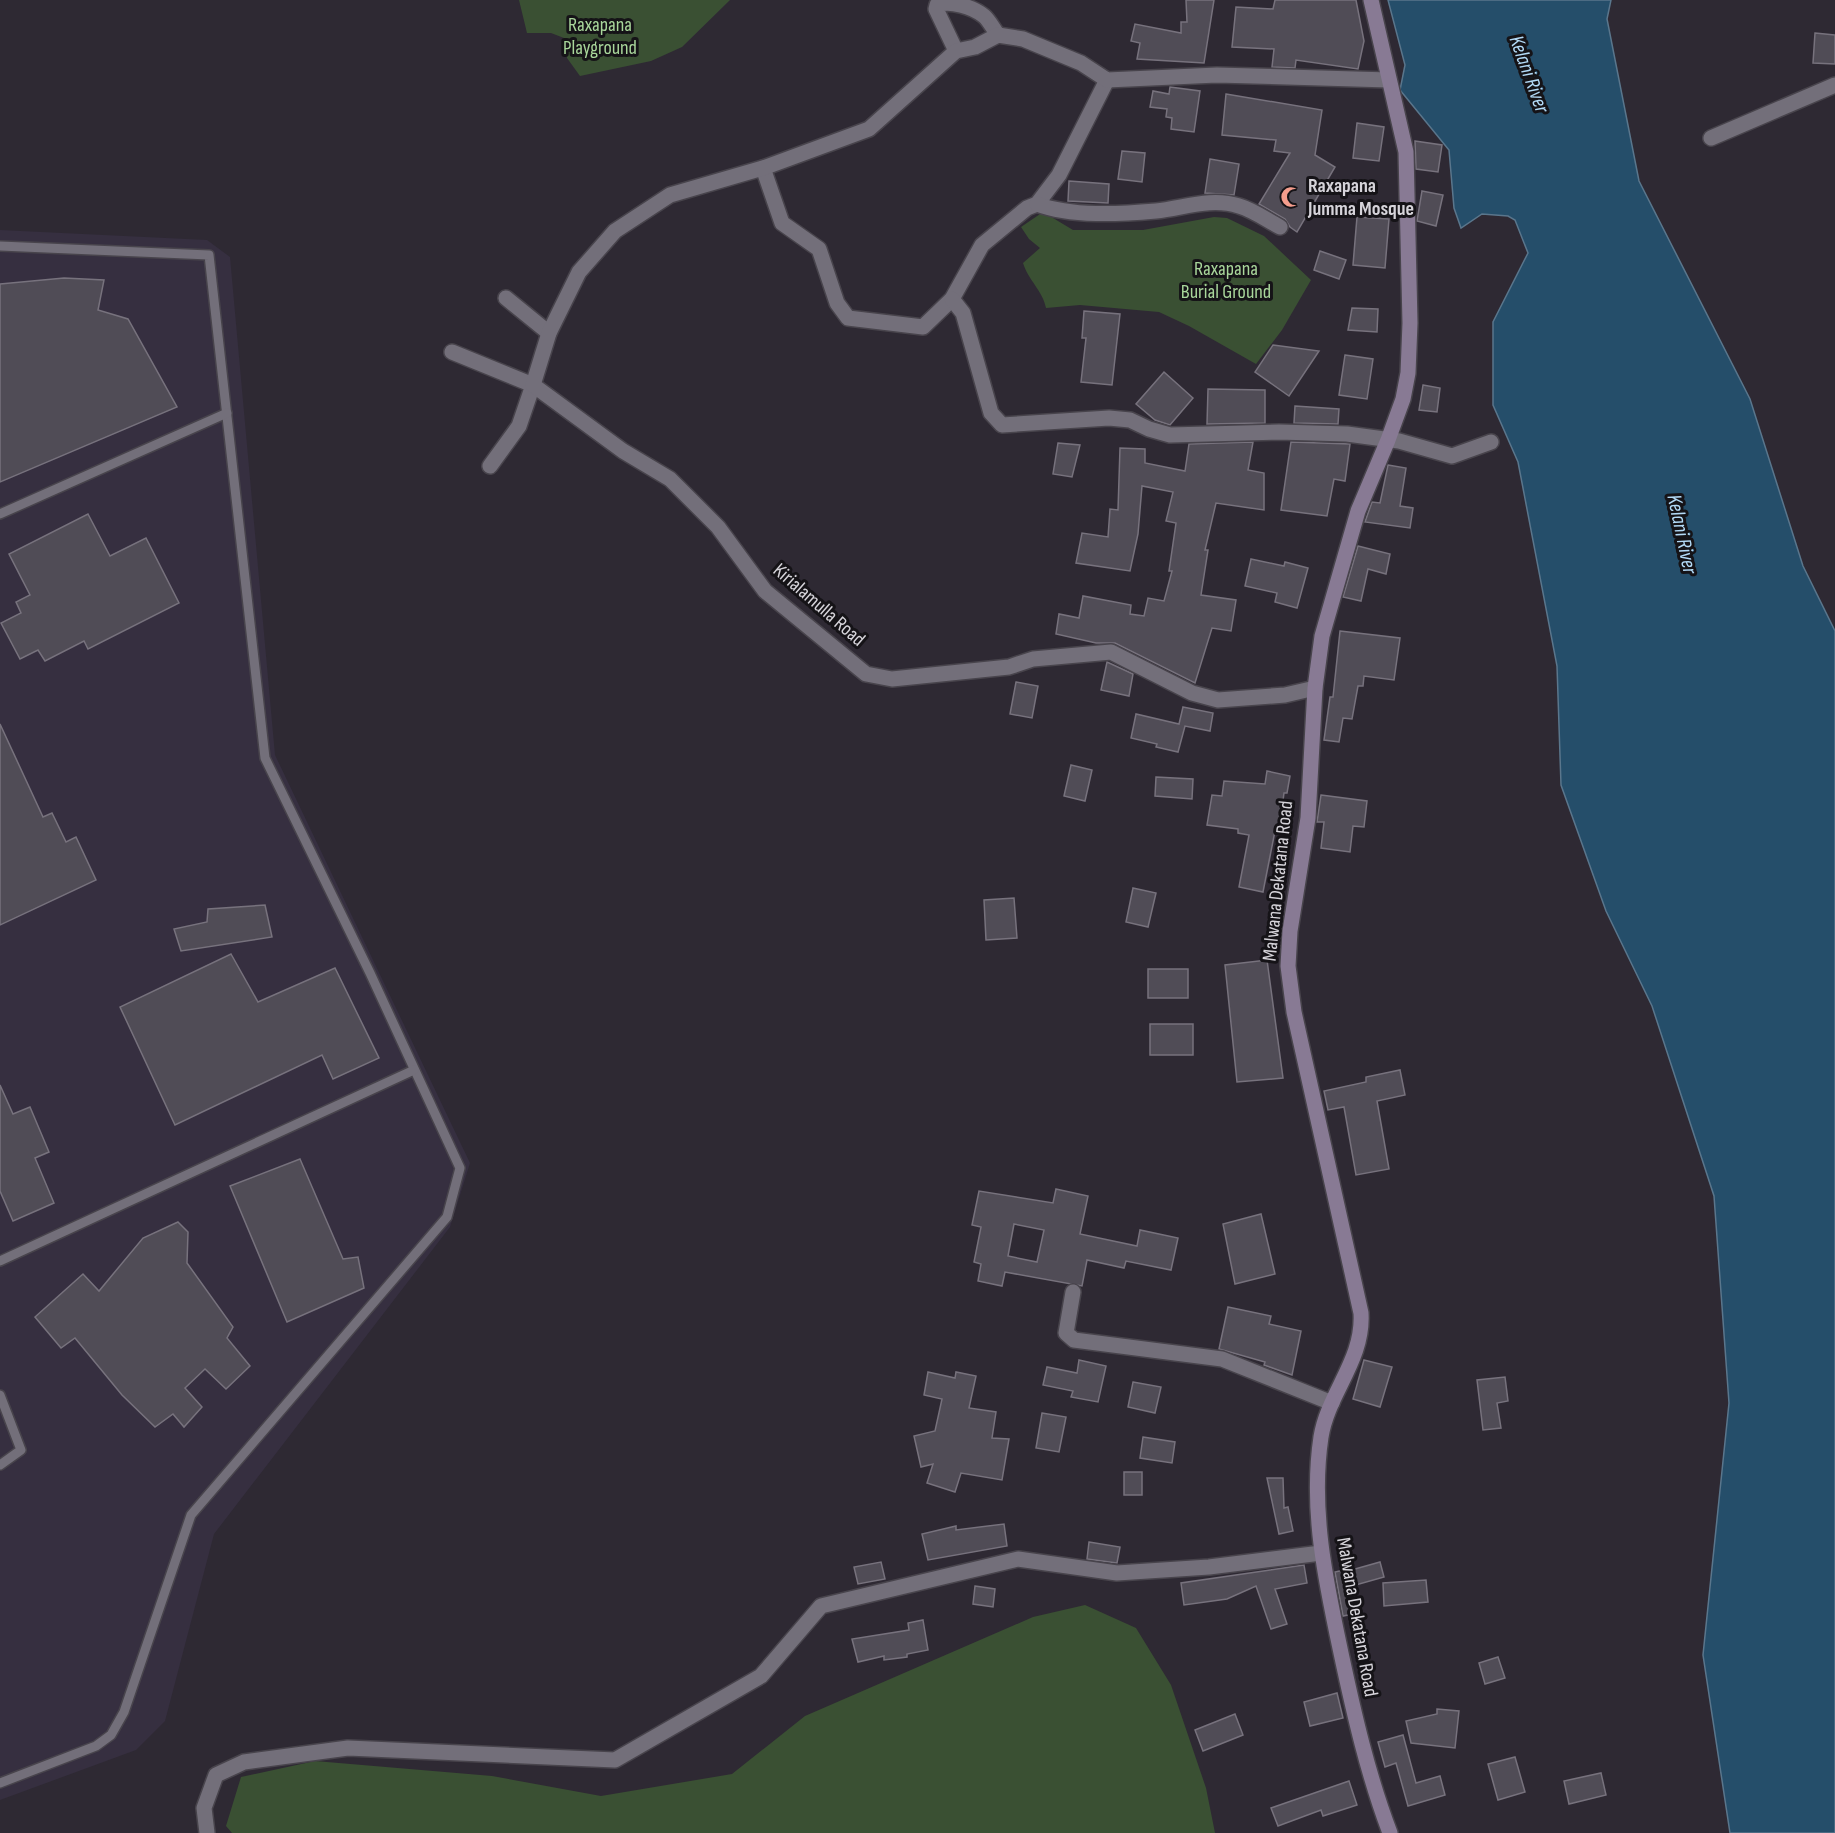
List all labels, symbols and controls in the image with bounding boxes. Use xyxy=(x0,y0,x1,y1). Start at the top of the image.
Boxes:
park label: Raxapana Playground xyxy=(563,13,637,60)
water label: Kelani River xyxy=(1503,32,1555,117)
place label: Raxapana Jumma Mosque xyxy=(1307,174,1414,221)
mosque icon: Raxapana Jumma Mosque xyxy=(1279,185,1303,209)
park label: Raxapana Burial Ground xyxy=(1181,257,1271,304)
water label: Kelani River xyxy=(1661,492,1703,577)
street label: Kirialamulla Road xyxy=(768,558,870,652)
street label: Malwana Dekatana Road xyxy=(1258,800,1298,962)
street label: Malwana Dekatana Road xyxy=(1331,1536,1383,1698)

